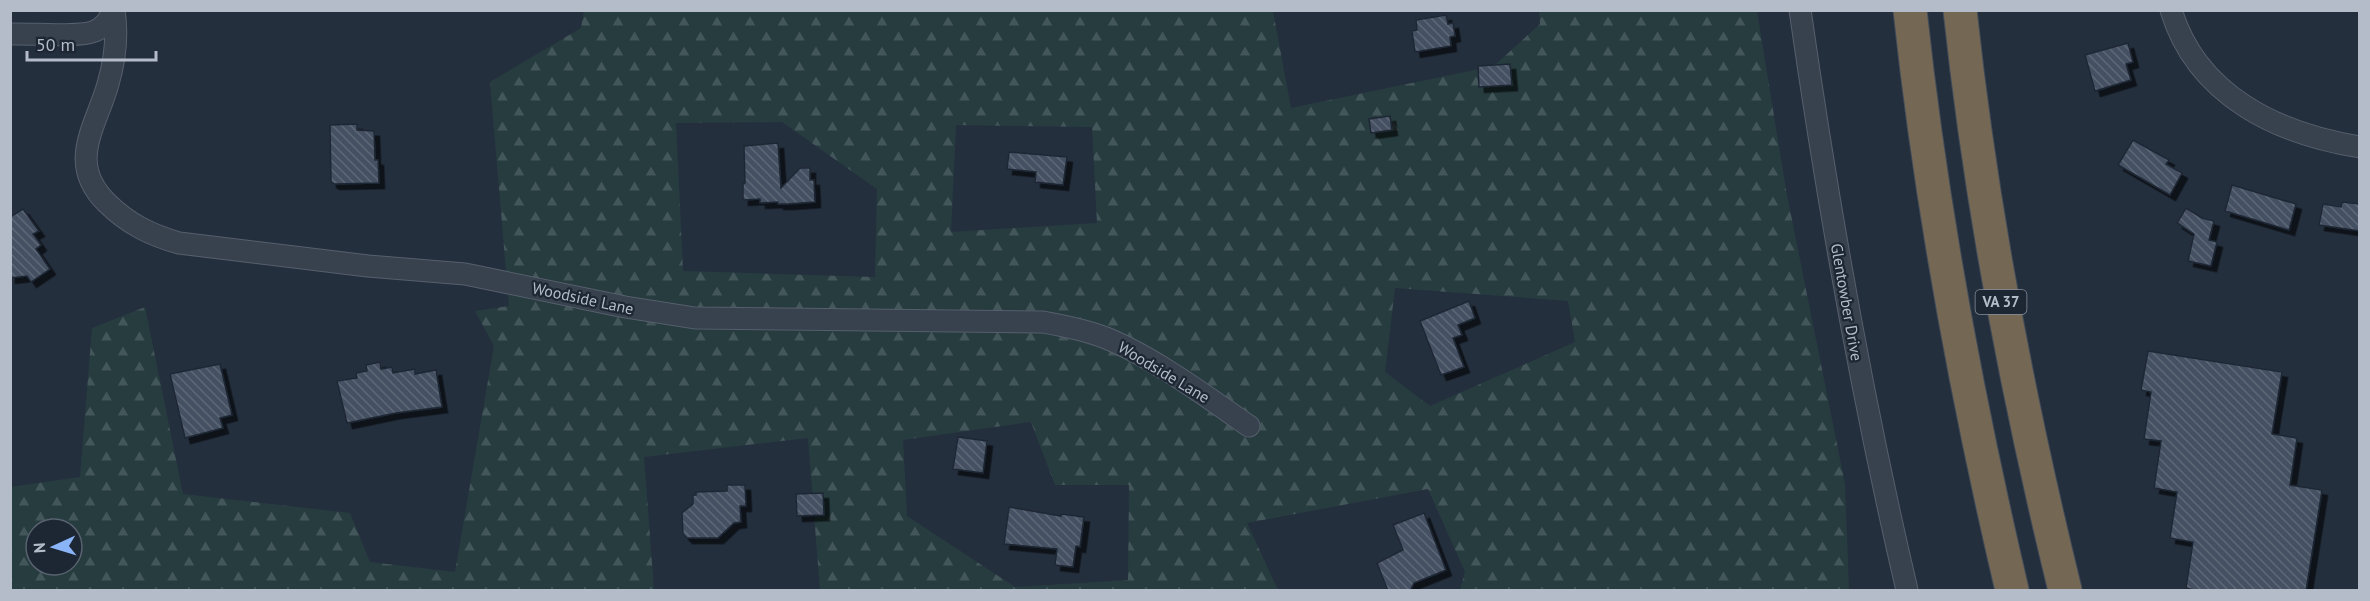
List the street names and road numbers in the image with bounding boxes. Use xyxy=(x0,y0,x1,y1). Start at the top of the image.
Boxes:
street label: Glentowber Drive xyxy=(1827,242,1867,362)
street label: Woodside Lane xyxy=(530,277,636,319)
road number: VA 37 xyxy=(1976,290,2026,314)
street label: Woodside Lane xyxy=(1115,337,1213,407)

